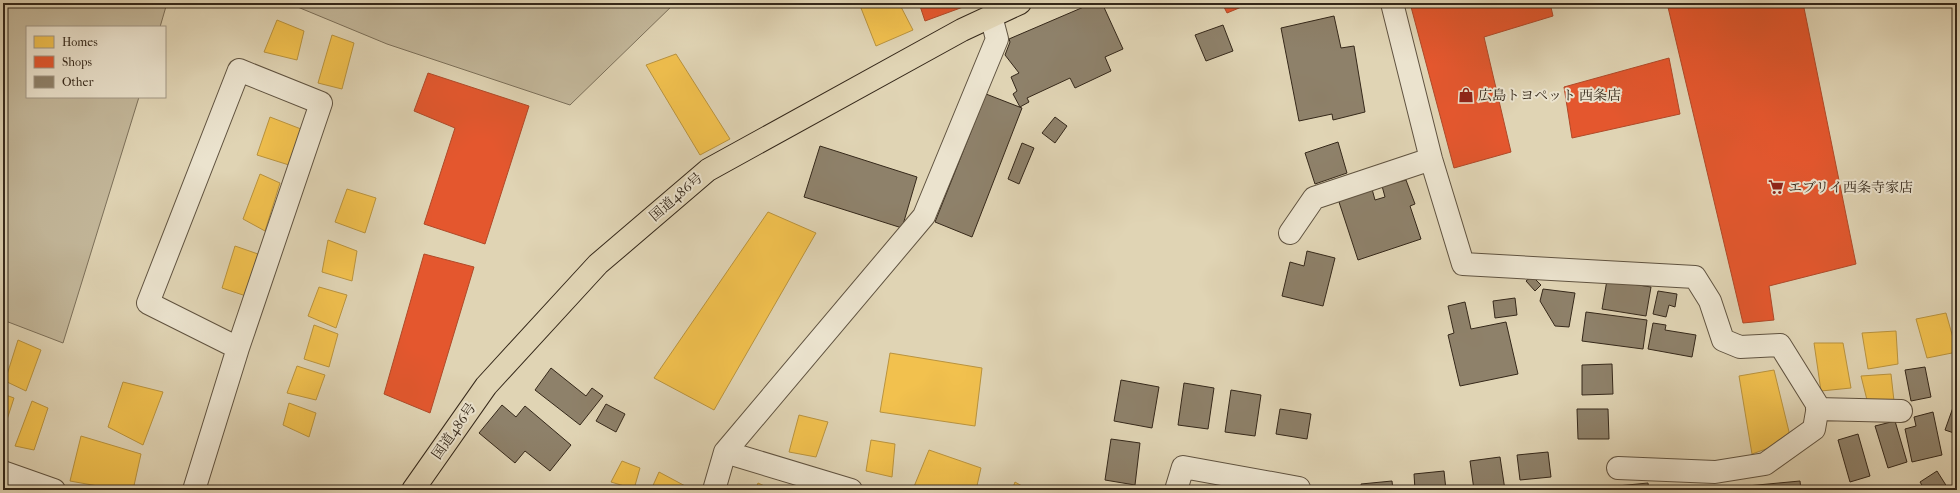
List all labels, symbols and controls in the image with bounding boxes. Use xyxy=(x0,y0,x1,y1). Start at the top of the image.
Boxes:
legend xyxy=(26,26,166,98)
text: Homes xyxy=(62,35,98,49)
text: Shops xyxy=(62,55,92,69)
text: Other xyxy=(62,75,94,89)
shop icon: 広島トヨペット 西条店 xyxy=(1457,86,1475,104)
place label: 広島トヨペット 西条店 xyxy=(1478,87,1621,104)
street label: 国道486号 xyxy=(646,169,706,225)
supermarket icon: エブリイ西条寺家店 xyxy=(1767,178,1785,196)
place label: エブリイ西条寺家店 xyxy=(1788,179,1913,196)
street label: 国道486号 xyxy=(428,400,480,462)

